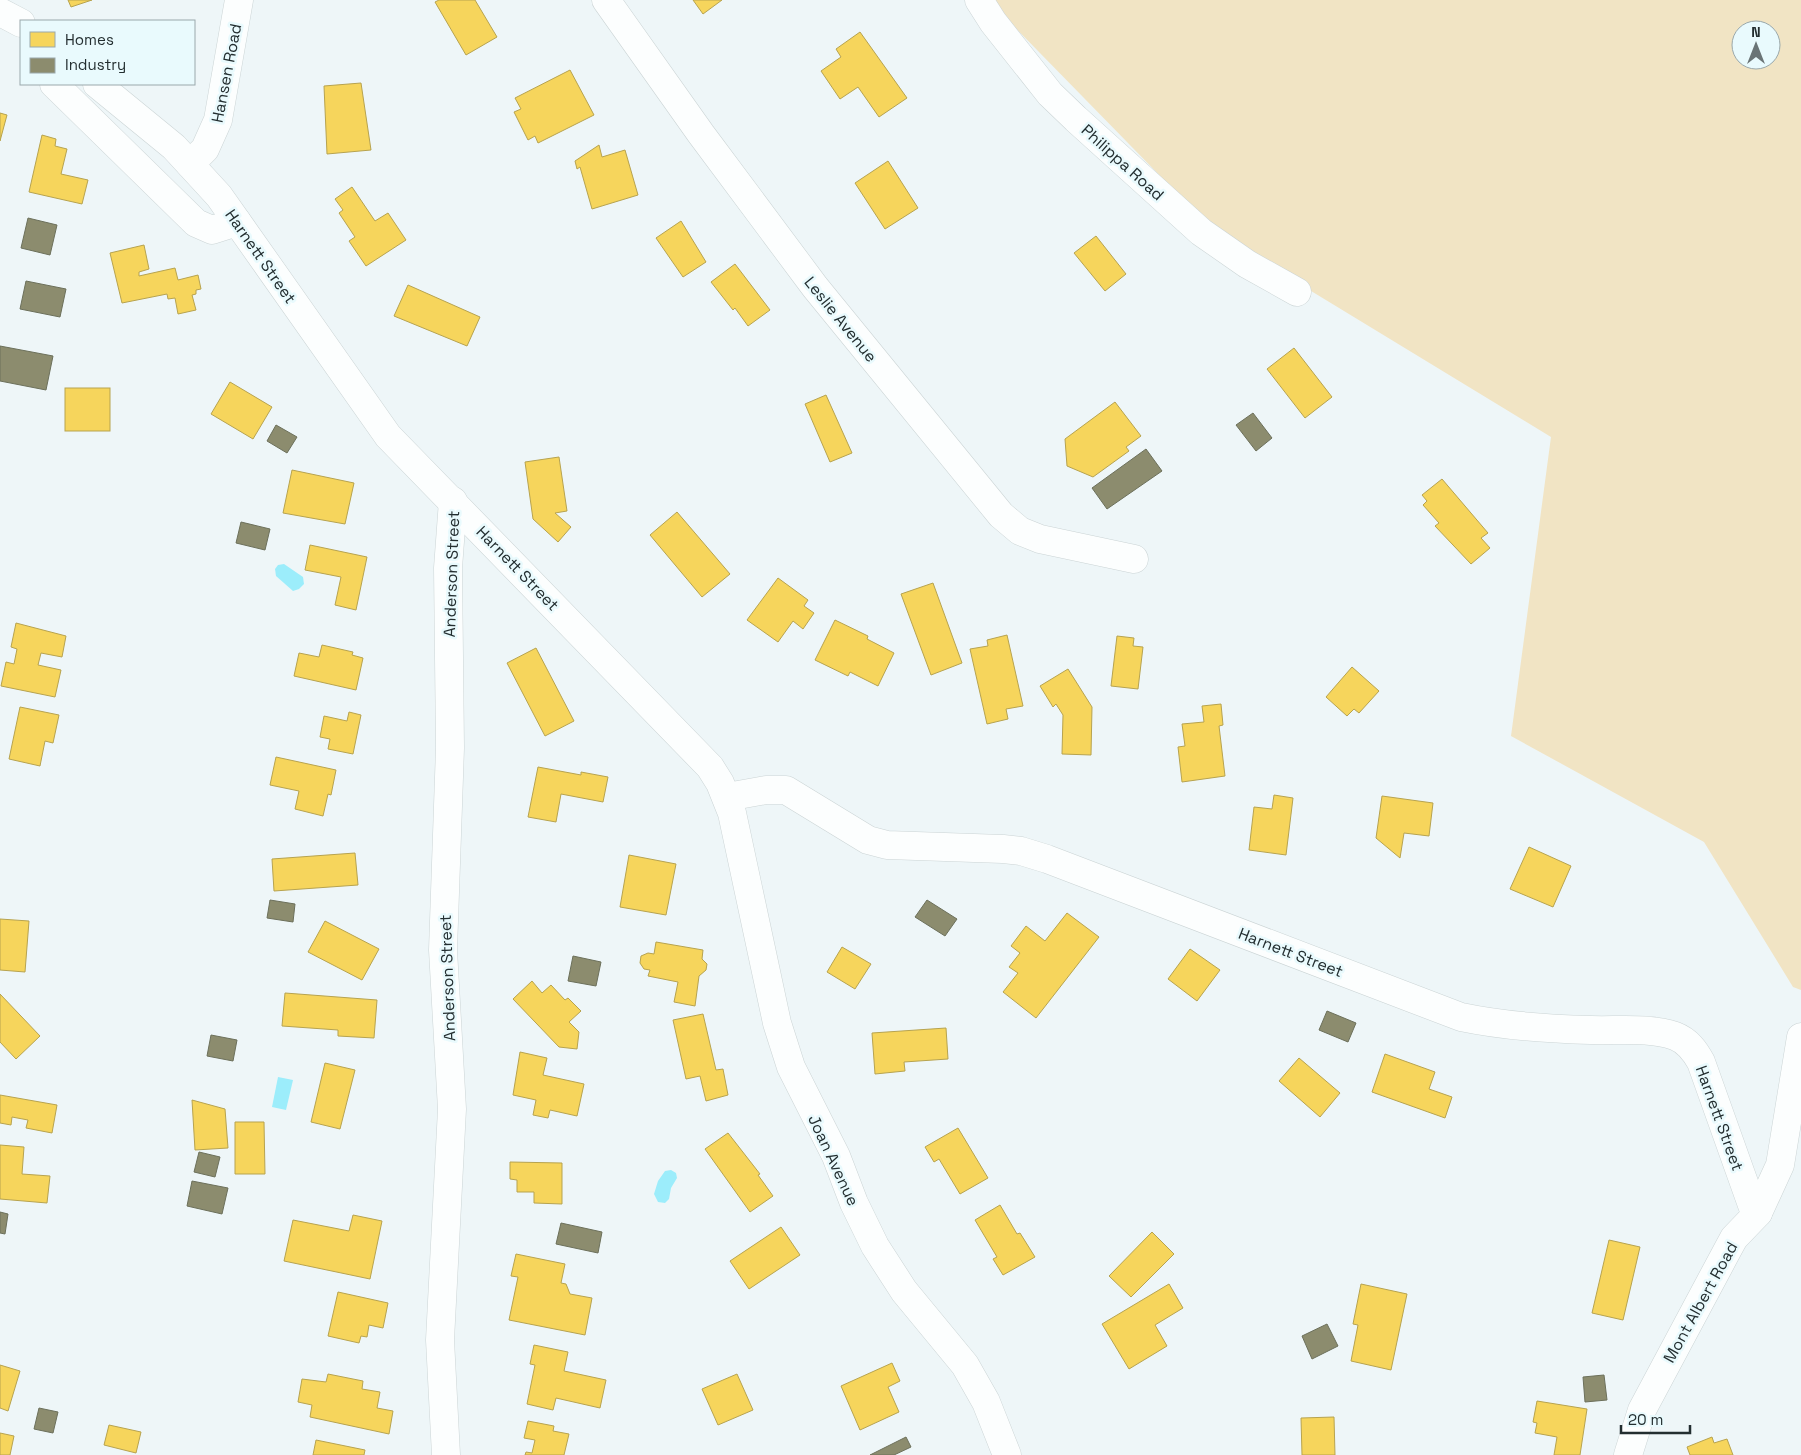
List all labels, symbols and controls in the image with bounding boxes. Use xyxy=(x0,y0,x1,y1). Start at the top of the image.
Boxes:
legend xyxy=(20,20,195,85)
north arrow xyxy=(1731,20,1781,70)
street label: Hansen Road xyxy=(207,22,246,124)
text: N xyxy=(1751,23,1761,41)
text: Homes xyxy=(65,30,114,49)
text: Industry xyxy=(65,55,126,74)
street label: Philippa Road xyxy=(1077,120,1168,205)
street label: Harnett Street xyxy=(220,205,301,308)
street label: Leslie Avenue xyxy=(800,272,882,366)
street label: Anderson Street xyxy=(439,510,464,638)
street label: Harnett Street xyxy=(472,521,564,615)
street label: Anderson Street xyxy=(435,914,460,1042)
street label: Harnett Street xyxy=(1235,923,1346,982)
street label: Harnett Street xyxy=(1691,1063,1748,1174)
street label: Joan Avenue xyxy=(803,1111,864,1209)
street label: Mont Albert Road xyxy=(1658,1238,1742,1366)
scale bar xyxy=(1621,1402,1690,1434)
text: 20 m xyxy=(1628,1410,1663,1429)

